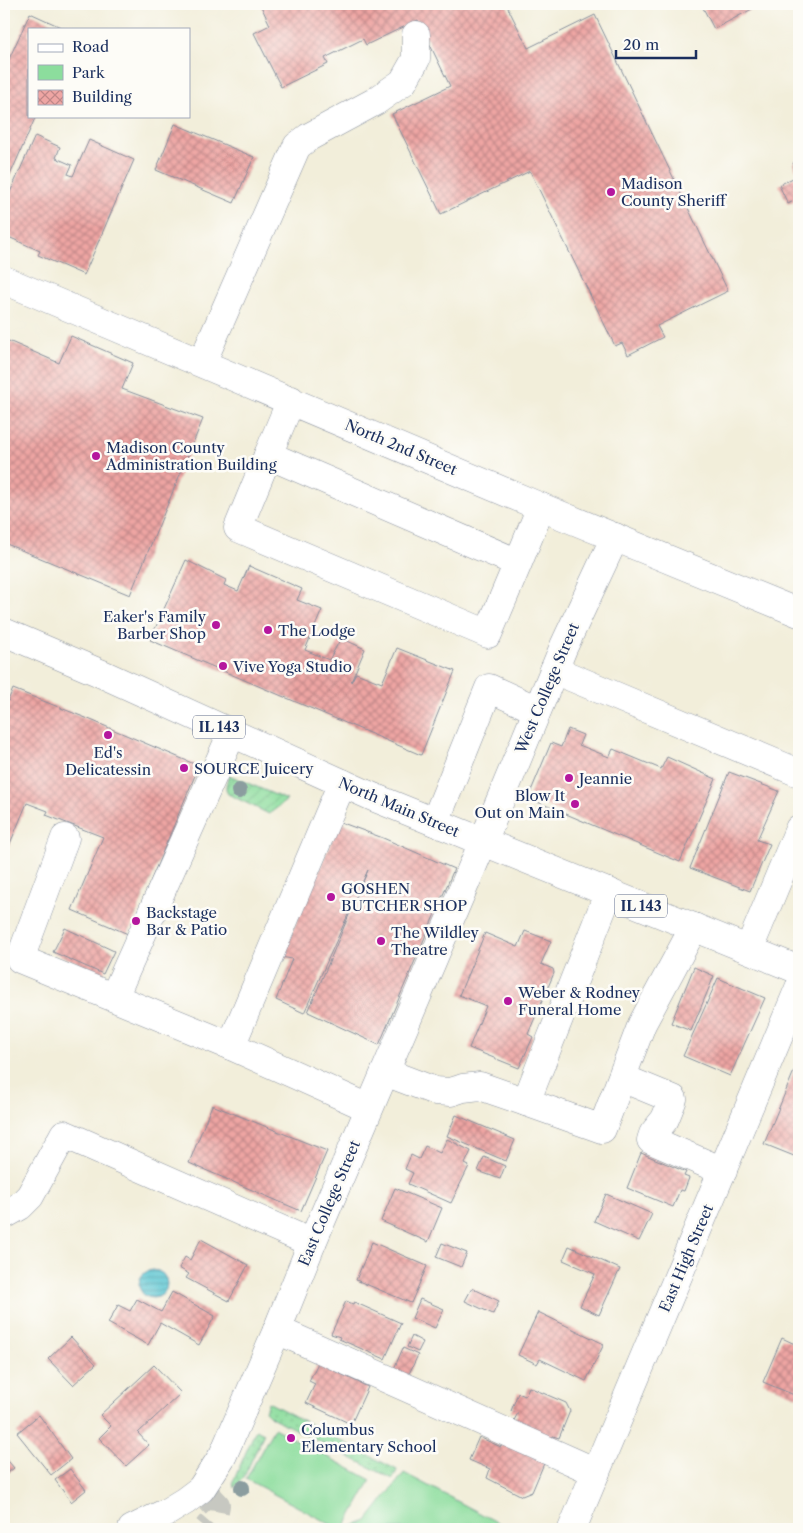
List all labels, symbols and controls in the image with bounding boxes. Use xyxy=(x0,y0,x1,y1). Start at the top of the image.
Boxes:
legend xyxy=(28,28,190,118)
scale bar xyxy=(616,28,696,60)
text: 20 m xyxy=(623,35,659,54)
text: Road xyxy=(72,37,109,56)
text: Park xyxy=(72,63,106,82)
text: Building xyxy=(72,87,132,106)
place label: Madison County Sheriff xyxy=(621,174,727,210)
marker: Madison County Sheriff xyxy=(605,186,617,198)
street label: North 2nd Street xyxy=(342,415,461,479)
place label: Madison County Administration Building xyxy=(105,438,277,474)
marker: Madison County Administration Building xyxy=(90,450,102,462)
place label: Eaker's Family Barber Shop xyxy=(103,607,207,643)
marker: Eaker's Family Barber Shop xyxy=(210,619,222,631)
street label: West College Street xyxy=(510,619,583,757)
place label: The Lodge xyxy=(278,621,355,640)
marker: The Lodge xyxy=(262,624,274,636)
place label: Vive Yoga Studio xyxy=(232,657,352,676)
marker: Vive Yoga Studio xyxy=(217,660,229,672)
road number: IL 143 xyxy=(193,716,245,739)
marker: Ed's Delicatessin xyxy=(102,729,114,741)
place label: Ed's Delicatessin xyxy=(65,743,152,779)
place label: SOURCE Juicery xyxy=(194,759,314,778)
marker: SOURCE Juicery xyxy=(178,762,190,774)
place label: Jeannie xyxy=(577,769,632,788)
marker: Jeannie xyxy=(563,772,575,784)
street label: North Main Street xyxy=(336,773,463,841)
place label: Blow It Out on Main xyxy=(475,786,566,822)
marker: Blow It Out on Main xyxy=(569,798,581,810)
place label: GOSHEN BUTCHER SHOP xyxy=(341,879,467,915)
marker: GOSHEN BUTCHER SHOP xyxy=(325,891,337,903)
road number: IL 143 xyxy=(615,894,667,918)
place label: Backstage Bar & Patio xyxy=(146,903,227,939)
marker: Backstage Bar & Patio xyxy=(130,915,142,927)
place label: The Wildley Theatre xyxy=(391,923,480,959)
marker: The Wildley Theatre xyxy=(375,935,387,947)
place label: Weber & Rodney Funeral Home xyxy=(517,983,641,1019)
marker: Weber & Rodney Funeral Home xyxy=(502,995,514,1007)
street label: East College Street xyxy=(294,1137,364,1269)
street label: East High Street xyxy=(655,1201,718,1315)
place label: Columbus Elementary School xyxy=(301,1420,437,1456)
marker: Columbus Elementary School xyxy=(285,1432,297,1444)

